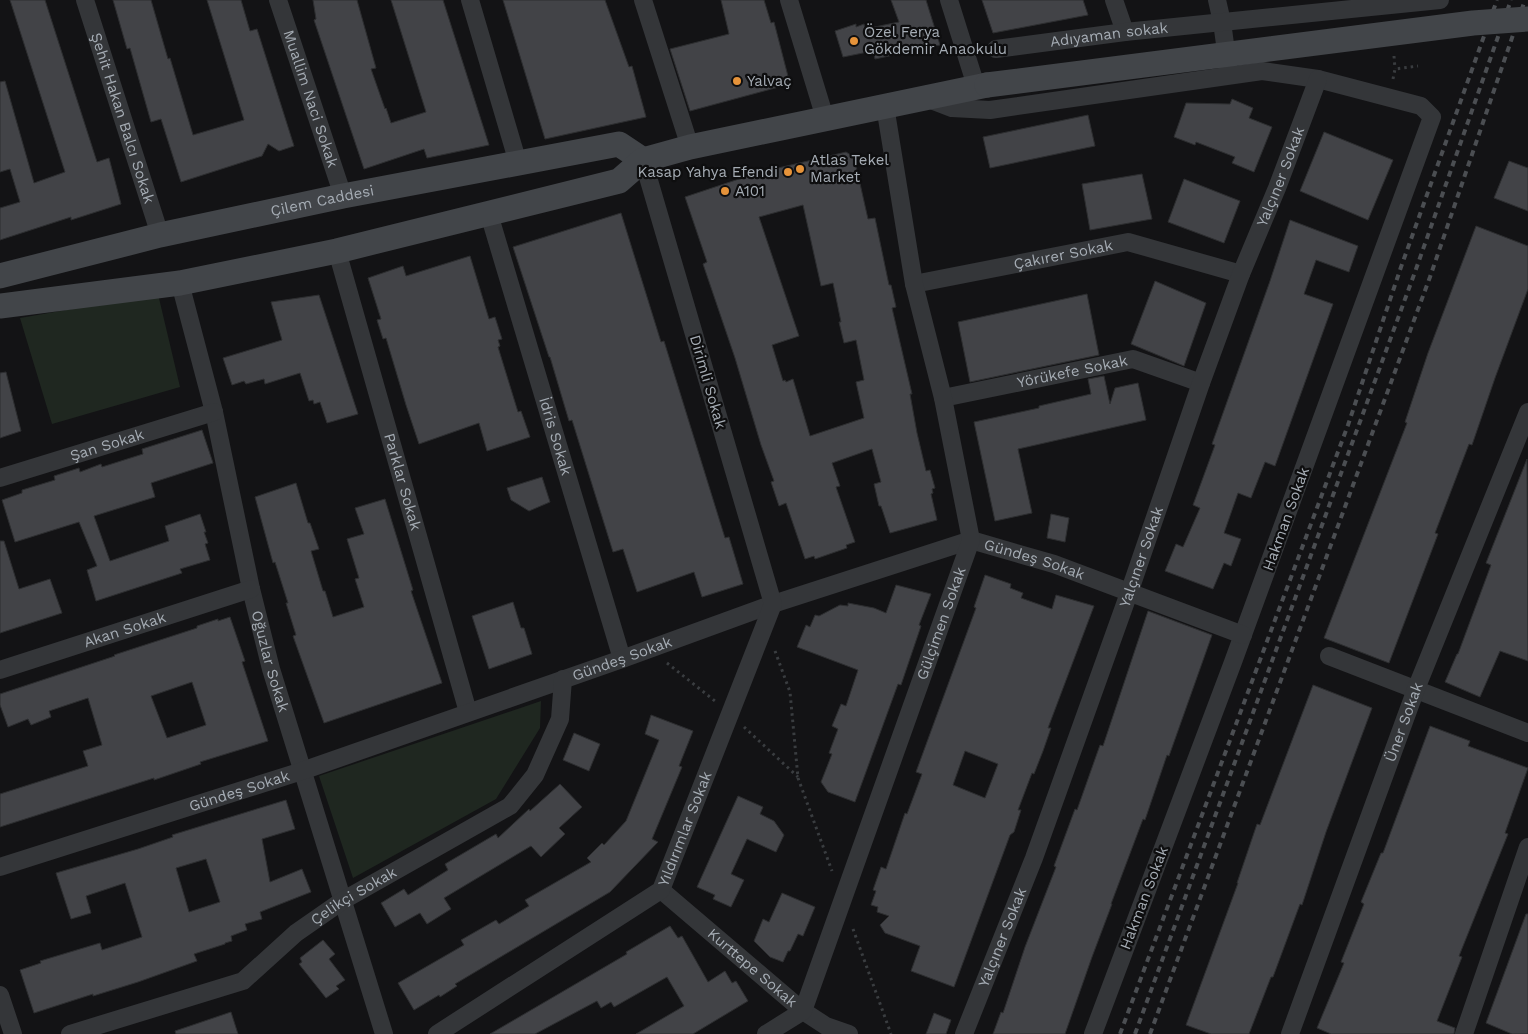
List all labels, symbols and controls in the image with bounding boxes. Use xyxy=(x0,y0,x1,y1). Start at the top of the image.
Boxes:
street label: Adıyaman sokak xyxy=(1049,19,1169,51)
place label: Özel Ferya Gökdemir Anaokulu xyxy=(864,23,1007,58)
street label: Muallim Naci Sokak xyxy=(280,28,342,170)
street label: Şehit Hakan Balcı Sokak xyxy=(87,31,159,206)
marker: Özel Ferya Gökdemir Anaokulu xyxy=(848,35,860,47)
place label: Yalvaç xyxy=(747,72,792,90)
marker: Yalvaç xyxy=(731,75,743,87)
street label: Yalçıner Sokak xyxy=(1253,124,1308,229)
place label: Atlas Tekel Market xyxy=(810,151,889,186)
place label: Kasap Yahya Efendi xyxy=(638,163,778,181)
marker: Atlas Tekel Market xyxy=(794,163,806,175)
marker: Kasap Yahya Efendi xyxy=(782,166,794,178)
street label: Çilem Caddesi xyxy=(269,181,375,220)
place label: A101 xyxy=(735,182,765,200)
marker: A101 xyxy=(719,185,731,197)
street label: Çakırer Sokak xyxy=(1012,236,1115,273)
street label: Dirimli Sokak xyxy=(686,333,730,431)
street label: Yörükefe Sokak xyxy=(1016,351,1130,392)
street label: İdris Sokak xyxy=(535,395,576,478)
street label: Şan Sokak xyxy=(68,425,147,465)
street label: Parklar Sokak xyxy=(380,431,425,533)
street label: Hakman Sokak xyxy=(1259,464,1313,573)
street label: Yalçıner Sokak xyxy=(1116,504,1167,610)
street label: Gündeş Sokak xyxy=(982,535,1088,584)
street label: Gülçimen Sokak xyxy=(913,564,970,682)
street label: Akan Sokak xyxy=(81,608,168,651)
street label: Oğuzlar Sokak xyxy=(248,609,293,715)
street label: Gündeş Sokak xyxy=(570,632,675,685)
street label: Üner Sokak xyxy=(1381,679,1427,764)
street label: Gündeş Sokak xyxy=(187,766,292,815)
street label: Yıldırımlar Sokak xyxy=(654,768,716,889)
street label: Hakman Sokak xyxy=(1116,843,1172,952)
street label: Çelikçi Sokak xyxy=(307,863,400,929)
street label: Yalçıner Sokak xyxy=(975,884,1031,990)
street label: Kurttepe Sokak xyxy=(704,925,801,1011)

